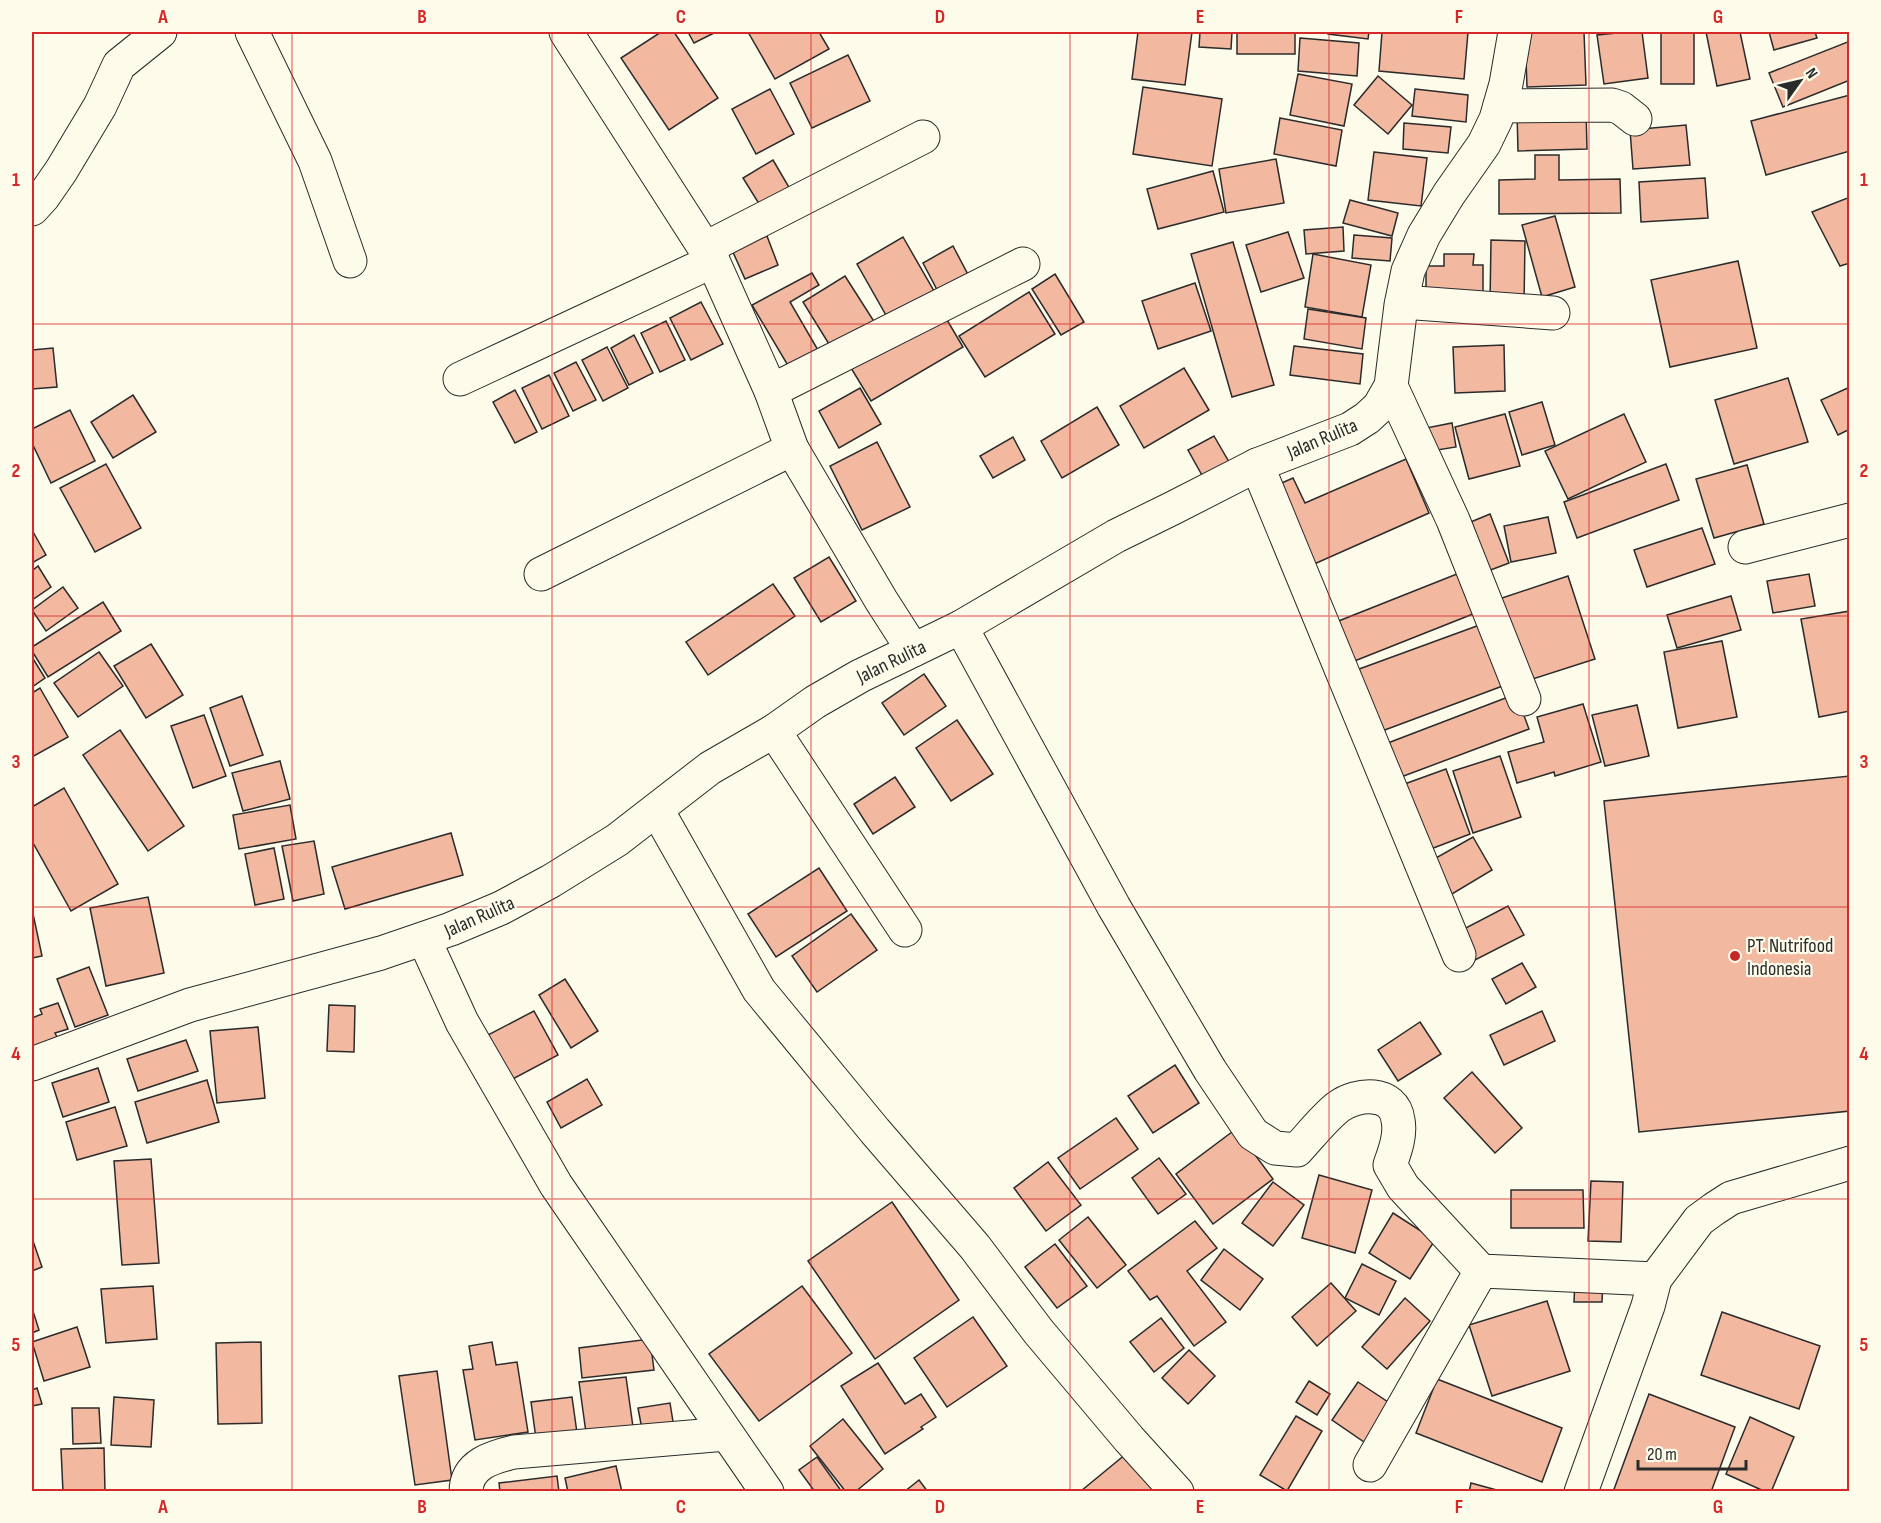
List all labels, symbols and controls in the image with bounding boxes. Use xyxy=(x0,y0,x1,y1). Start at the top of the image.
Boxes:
text: A xyxy=(157,5,168,29)
text: B xyxy=(417,5,427,29)
text: C xyxy=(676,5,686,29)
text: D xyxy=(935,5,945,29)
text: E xyxy=(1196,5,1204,29)
text: F xyxy=(1455,5,1463,29)
text: G xyxy=(1713,5,1723,29)
north arrow xyxy=(1770,51,1830,111)
text: N xyxy=(1801,65,1821,82)
text: 1 xyxy=(12,168,20,192)
text: 1 xyxy=(1860,168,1868,192)
street label: Jalan Rulita xyxy=(1283,413,1361,465)
text: 2 xyxy=(12,459,20,483)
text: 2 xyxy=(1860,459,1868,483)
street label: Jalan Rulita xyxy=(852,635,930,689)
text: 3 xyxy=(12,750,21,774)
text: 3 xyxy=(1860,750,1869,774)
street label: Jalan Rulita xyxy=(440,891,518,943)
place label: PT. Nutrifood Indonesia xyxy=(1747,934,1833,981)
marker: PT. Nutrifood Indonesia xyxy=(1728,949,1742,963)
text: 4 xyxy=(11,1042,21,1066)
text: 4 xyxy=(1859,1042,1869,1066)
text: 5 xyxy=(12,1333,21,1357)
text: 5 xyxy=(1860,1333,1869,1357)
scale bar xyxy=(1638,1433,1746,1471)
text: 20 m xyxy=(1647,1444,1677,1465)
text: A xyxy=(157,1495,168,1519)
text: B xyxy=(417,1495,427,1519)
text: C xyxy=(676,1495,686,1519)
text: D xyxy=(935,1495,945,1519)
text: E xyxy=(1196,1495,1204,1519)
text: F xyxy=(1455,1495,1463,1519)
text: G xyxy=(1713,1495,1723,1519)

